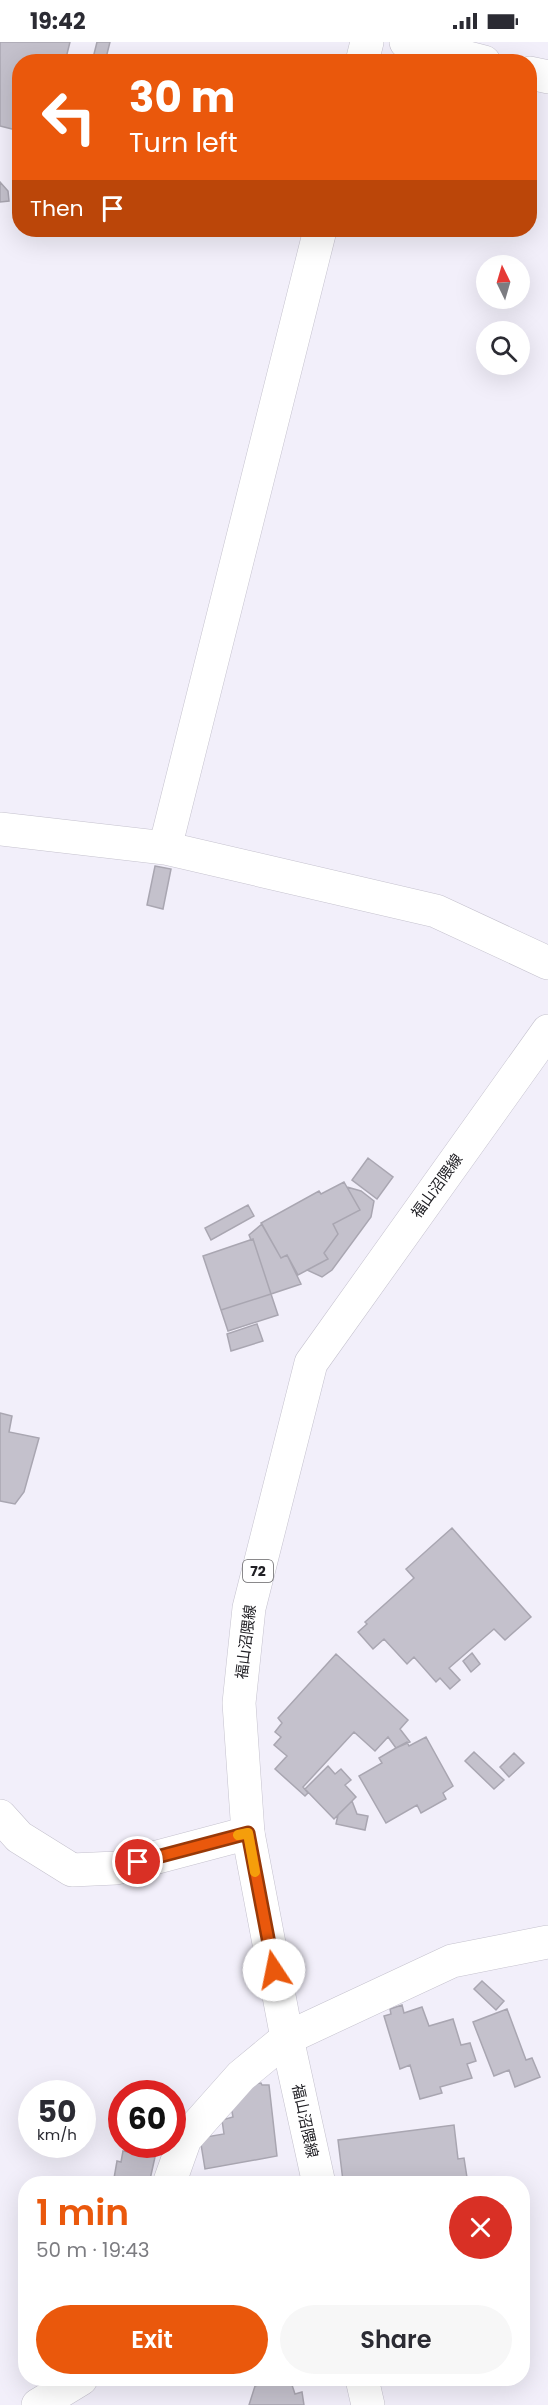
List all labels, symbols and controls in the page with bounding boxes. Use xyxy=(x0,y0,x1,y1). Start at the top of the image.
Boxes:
text: 19:42 xyxy=(30,6,86,37)
text: 30 m xyxy=(129,68,235,127)
icon: left xyxy=(30,78,108,156)
text: Turn left xyxy=(129,124,238,161)
icon: arrive xyxy=(96,192,129,225)
text: Then xyxy=(30,193,84,224)
north arrow xyxy=(476,255,530,309)
map controls xyxy=(476,255,530,375)
button: search xyxy=(476,321,530,375)
street label: 福山沼隈線 xyxy=(406,1149,467,1222)
road number: 72 xyxy=(243,1560,273,1582)
street label: 福山沼隈線 xyxy=(231,1603,260,1680)
pin xyxy=(112,1836,163,1887)
icon: arrive xyxy=(121,1845,154,1878)
position arrow xyxy=(242,1938,306,2002)
speed limit sign: 60 xyxy=(108,2080,186,2158)
street label: 福山沼隈線 xyxy=(287,2082,324,2160)
text: 50 xyxy=(37,2090,77,2133)
text: km/h xyxy=(37,2124,77,2145)
text: 1 min xyxy=(36,2187,129,2238)
button: close xyxy=(449,2196,512,2259)
text: 50 m · 19:43 xyxy=(36,2236,150,2264)
button: Exit xyxy=(36,2305,268,2374)
button: Share xyxy=(280,2305,512,2374)

